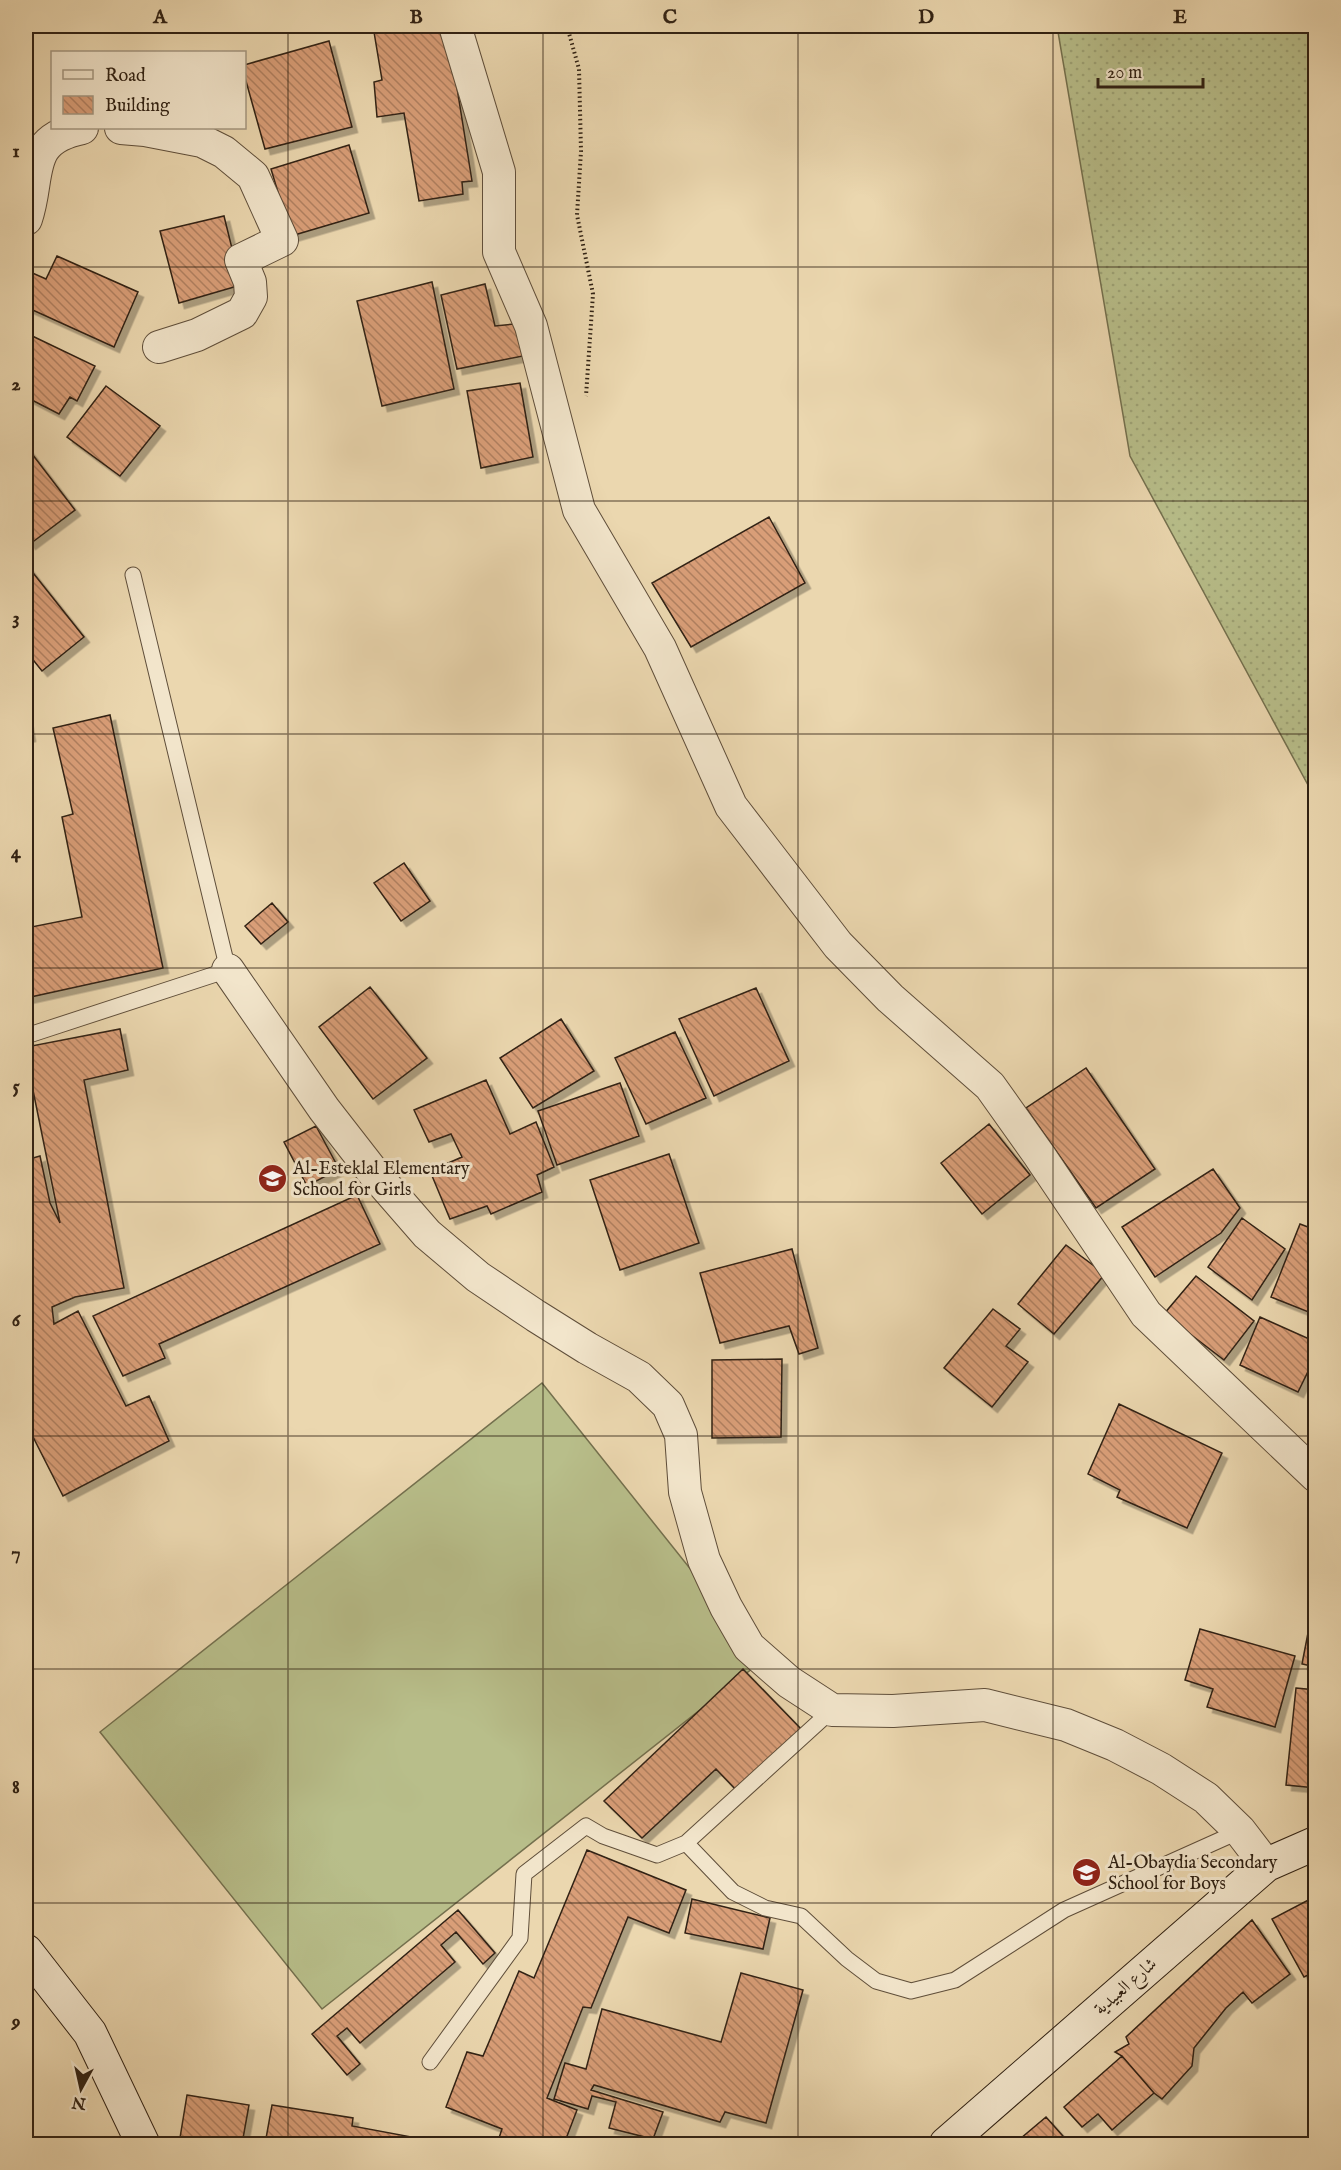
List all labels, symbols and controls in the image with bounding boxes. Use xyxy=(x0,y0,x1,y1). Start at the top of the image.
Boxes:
text: A xyxy=(152,5,168,30)
text: B xyxy=(409,5,423,30)
text: C xyxy=(663,5,677,30)
text: D xyxy=(918,5,934,30)
text: E xyxy=(1173,5,1187,30)
legend xyxy=(51,51,246,129)
scale bar xyxy=(1098,51,1203,89)
text: 20 m xyxy=(1107,62,1142,85)
text: Road xyxy=(105,65,146,88)
text: Building xyxy=(105,95,170,118)
text: 1 xyxy=(12,139,20,164)
text: 2 xyxy=(11,372,21,397)
text: 3 xyxy=(12,606,20,631)
text: 4 xyxy=(11,840,22,865)
text: 5 xyxy=(12,1074,20,1099)
place label: Al-Esteklal Elementary School for Girls xyxy=(292,1158,470,1202)
school or university icon: Al-Esteklal Elementary School for Girls xyxy=(256,1163,288,1195)
text: 6 xyxy=(12,1308,22,1333)
text: 7 xyxy=(11,1541,21,1566)
text: 8 xyxy=(12,1775,20,1800)
place label: Al-Obaydia Secondary School for Boys xyxy=(1107,1852,1278,1896)
school or university icon: Al-Obaydia Secondary School for Boys xyxy=(1071,1857,1103,1889)
street label: شارع العبيدية xyxy=(1090,1953,1164,2022)
text: 9 xyxy=(11,2009,21,2034)
north arrow xyxy=(51,2059,111,2119)
text: N xyxy=(71,2091,88,2113)

